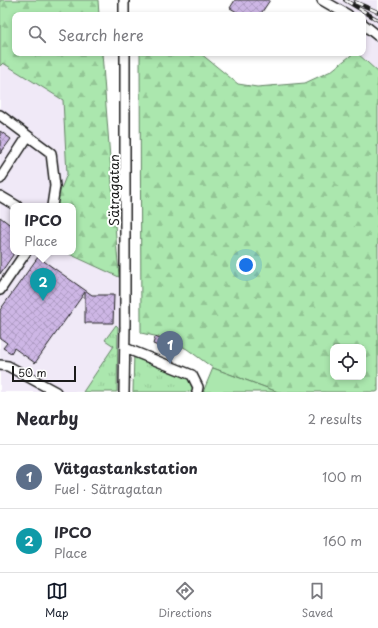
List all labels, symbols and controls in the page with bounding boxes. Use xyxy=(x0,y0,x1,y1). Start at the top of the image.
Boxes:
search box xyxy=(12,12,366,56)
icon: search xyxy=(26,23,48,45)
text: Search here xyxy=(58,23,144,46)
street label: Sätragatan xyxy=(104,154,123,226)
popup xyxy=(10,203,76,255)
text: IPCO xyxy=(24,208,62,231)
text: Place xyxy=(24,231,57,250)
your location xyxy=(236,255,256,275)
pin: 2 xyxy=(30,268,56,301)
pin: 1 xyxy=(157,331,183,364)
map controls xyxy=(330,344,366,380)
button: locate xyxy=(330,344,366,380)
scale bar xyxy=(12,364,76,383)
text: 50 m xyxy=(18,364,47,381)
text: Nearby xyxy=(16,405,78,431)
text: 2 results xyxy=(308,409,362,428)
text: Vätgastankstation xyxy=(54,456,198,479)
text: 1 xyxy=(26,467,32,486)
text: 100 m xyxy=(322,467,362,486)
text: Fuel · Sätragatan xyxy=(54,479,163,498)
text: IPCO xyxy=(54,520,92,543)
text: 2 xyxy=(24,531,34,550)
text: 160 m xyxy=(323,531,362,550)
text: Place xyxy=(54,543,87,562)
tab: Map xyxy=(45,580,68,621)
tab: Directions xyxy=(158,580,212,621)
tab: Saved xyxy=(302,580,333,621)

